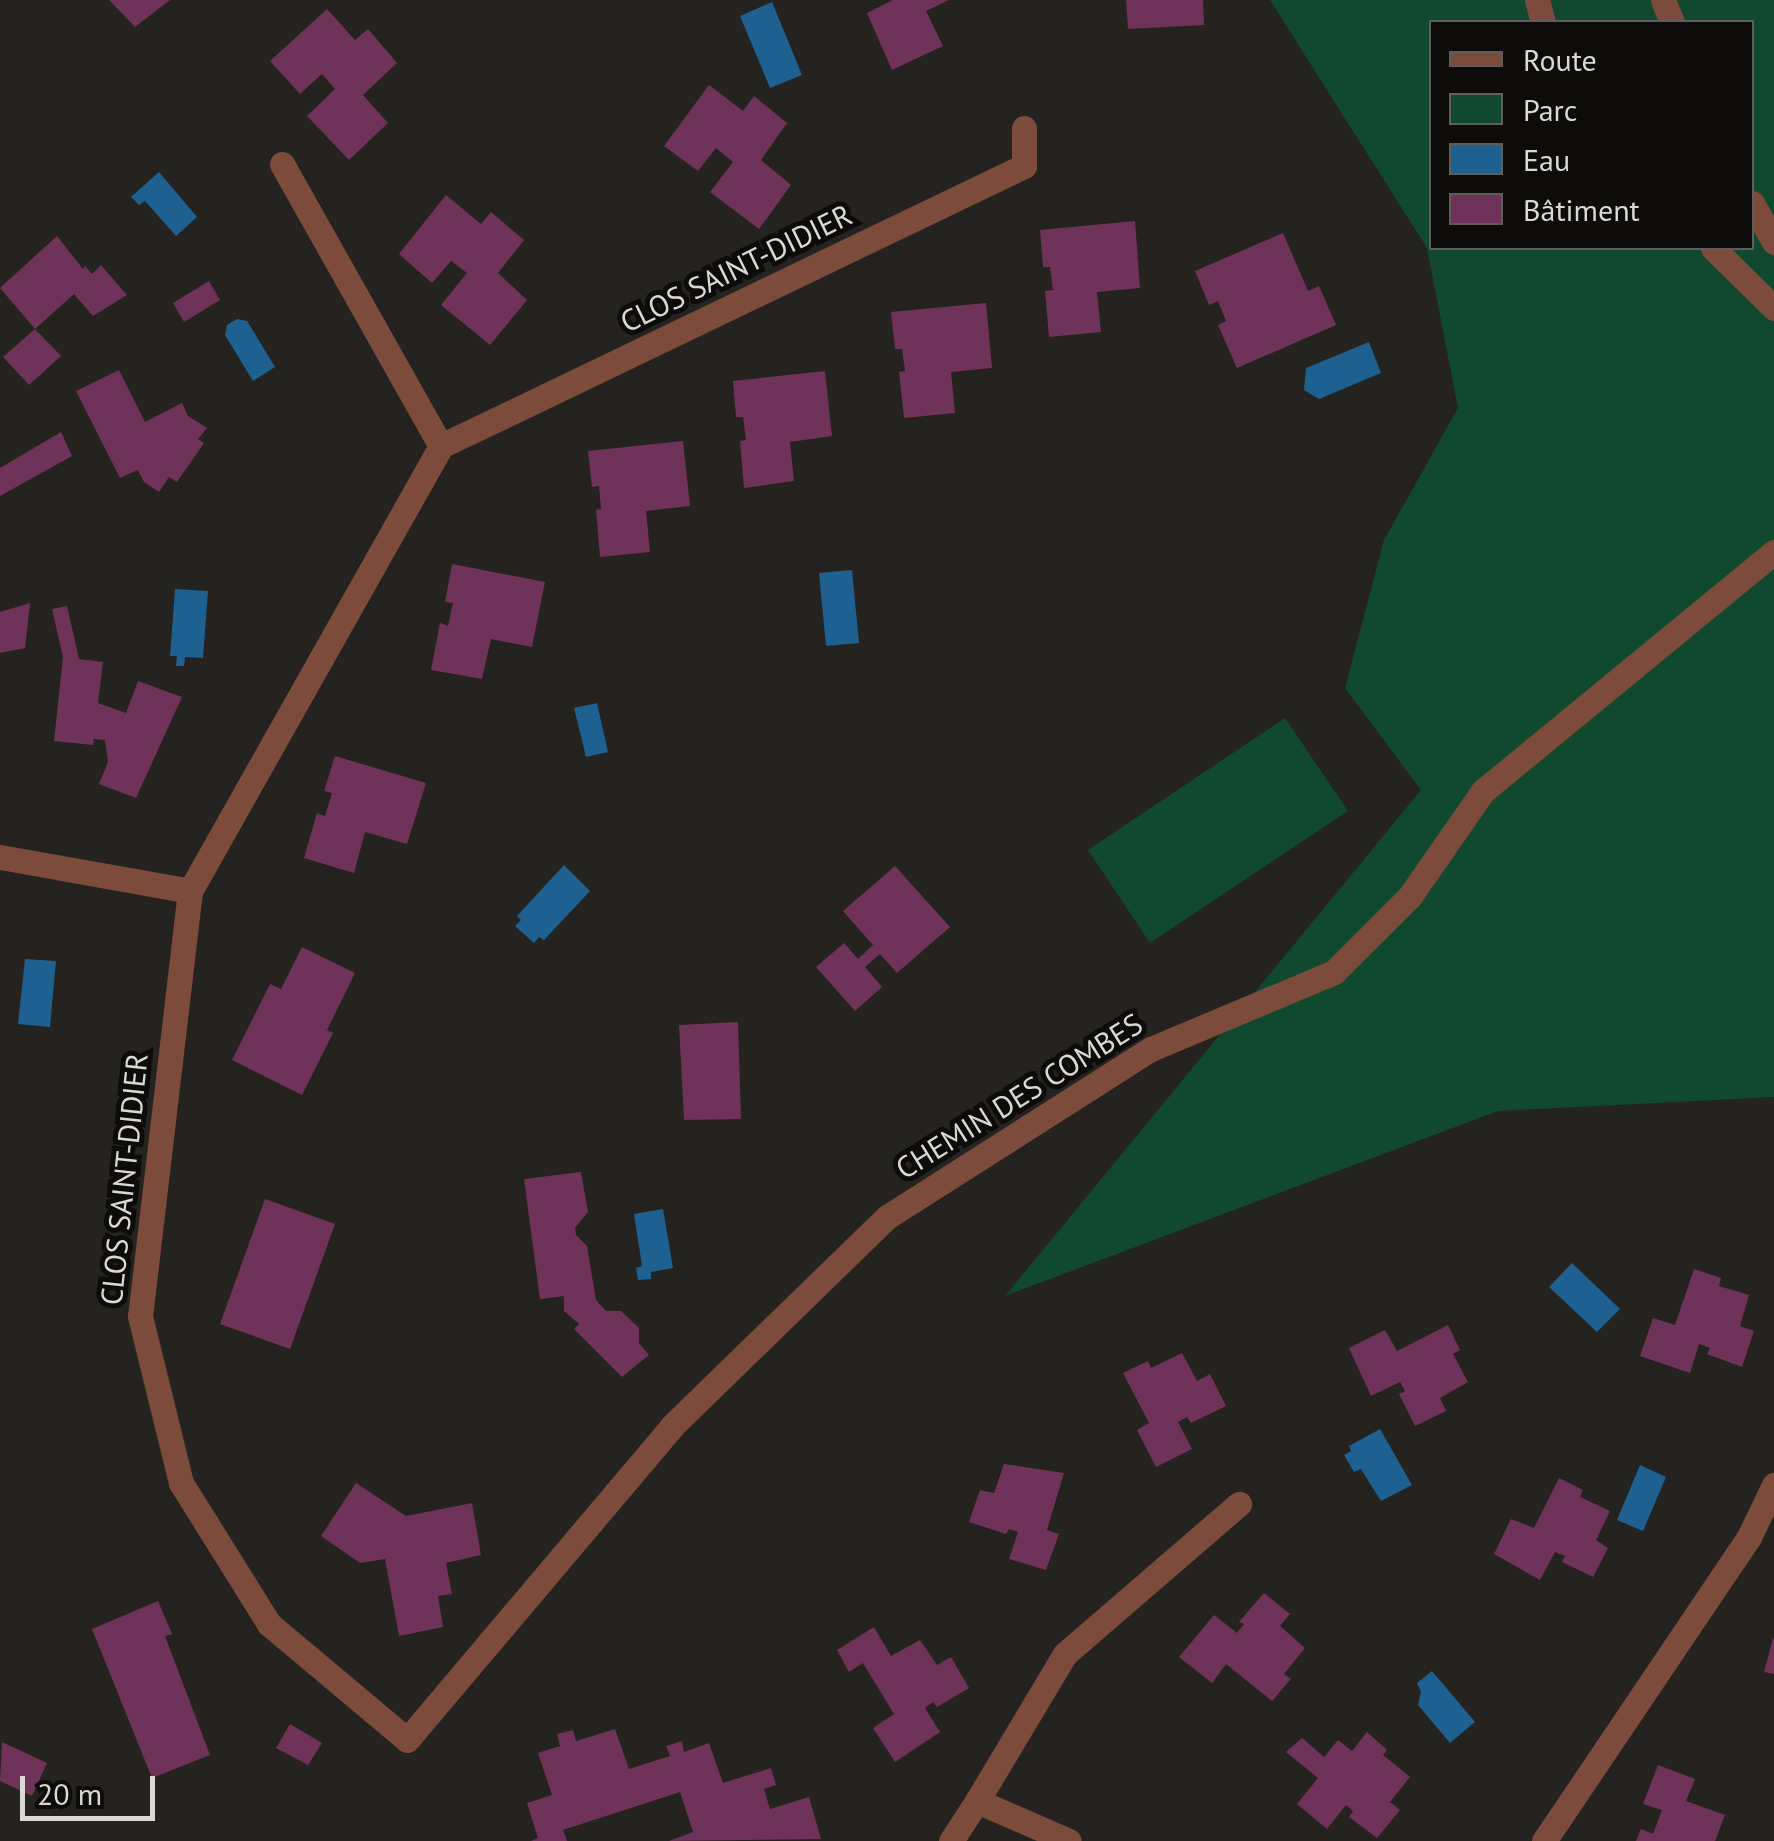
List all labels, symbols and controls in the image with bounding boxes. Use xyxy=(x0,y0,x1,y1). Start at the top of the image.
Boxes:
legend xyxy=(1429,20,1754,250)
text: Route xyxy=(1523,40,1597,79)
text: Parc xyxy=(1523,90,1577,129)
text: Eau xyxy=(1523,140,1570,179)
text: Bâtiment xyxy=(1523,190,1640,229)
street label: CLOS SAINT-DIDIER xyxy=(614,196,858,340)
street label: CHEMIN DES COMBES xyxy=(889,1006,1149,1186)
street label: CLOS SAINT-DIDIER xyxy=(93,1051,155,1307)
scale bar xyxy=(25,1756,160,1818)
text: 20 m xyxy=(37,1774,102,1813)

